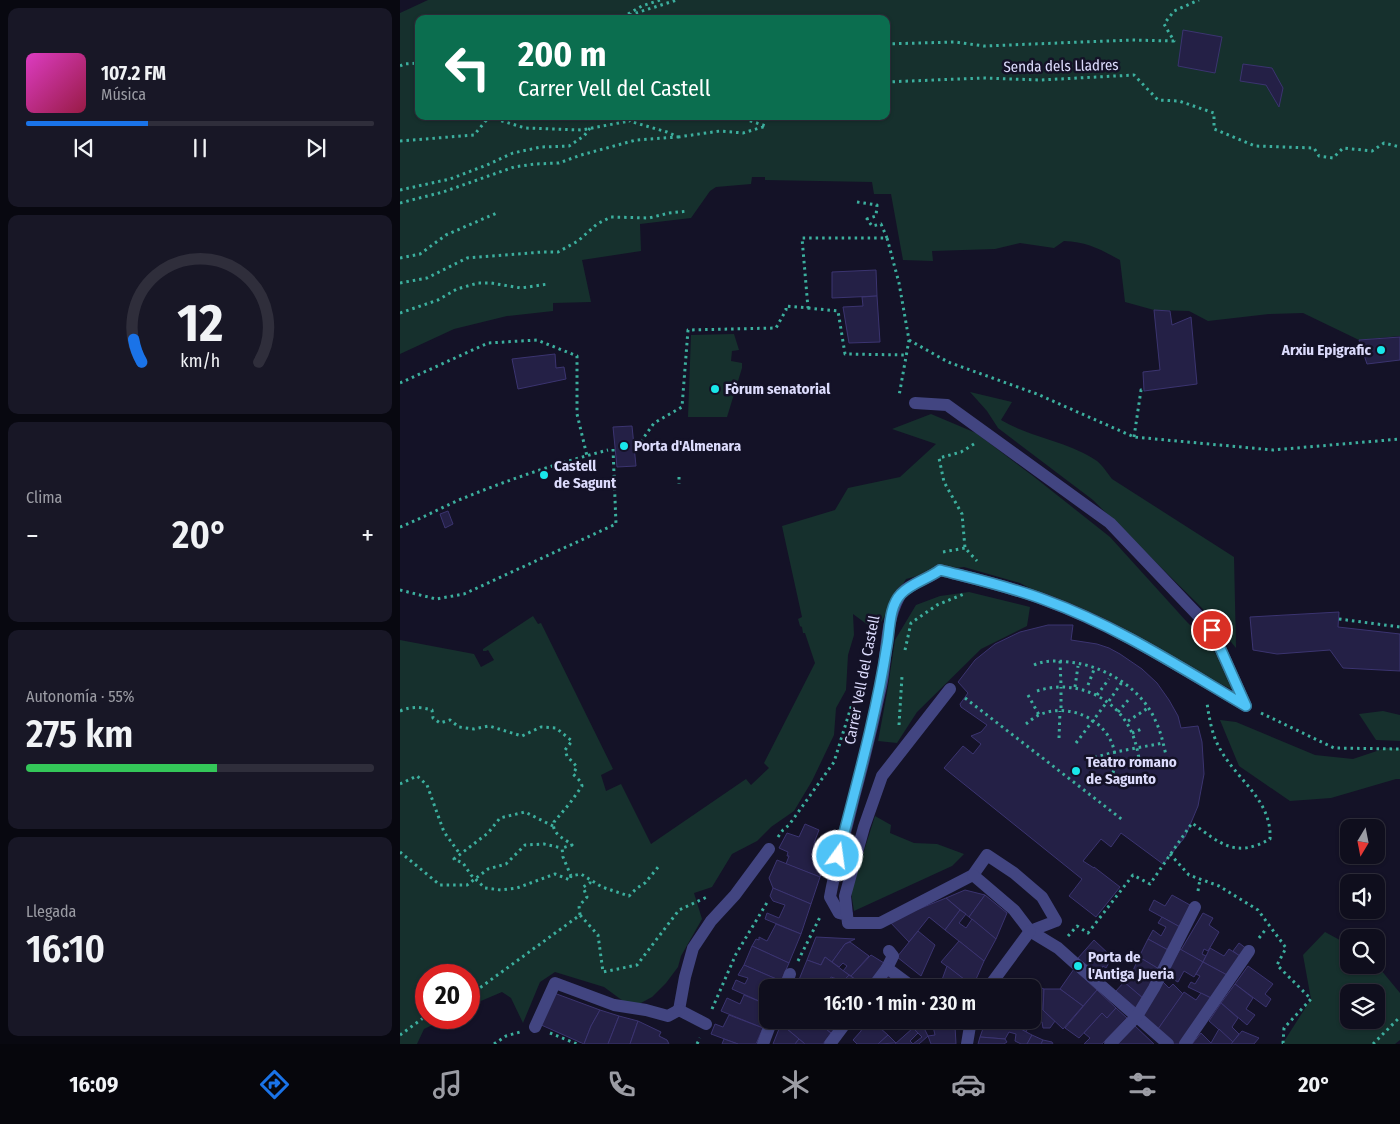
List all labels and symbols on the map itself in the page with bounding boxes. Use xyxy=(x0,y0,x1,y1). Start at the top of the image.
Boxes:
street label: Senda dels Lladres xyxy=(1003,56,1119,76)
place label: Arxiu Epigrafic xyxy=(1281,341,1371,359)
marker: Arxiu Epigrafic xyxy=(1375,344,1387,356)
place label: Fòrum senatorial xyxy=(725,380,831,398)
marker: Fòrum senatorial xyxy=(709,383,721,395)
place label: Porta d'Almenara xyxy=(634,437,742,455)
marker: Porta d'Almenara xyxy=(618,440,630,452)
place label: Castell de Sagunt xyxy=(554,457,617,492)
marker: Castell de Sagunt xyxy=(538,469,550,481)
pin xyxy=(1191,609,1233,651)
street label: Carrer Vell del Castell xyxy=(841,614,883,746)
place label: Teatro romano de Sagunto xyxy=(1086,753,1177,788)
marker: Teatro romano de Sagunto xyxy=(1070,765,1082,777)
north arrow xyxy=(1340,819,1385,864)
position arrow xyxy=(811,829,863,881)
place label: Porta de l'Antiga Jueria xyxy=(1088,948,1175,983)
marker: Porta de l'Antiga Jueria xyxy=(1072,960,1084,972)
speed limit sign: 20 xyxy=(415,964,480,1029)

